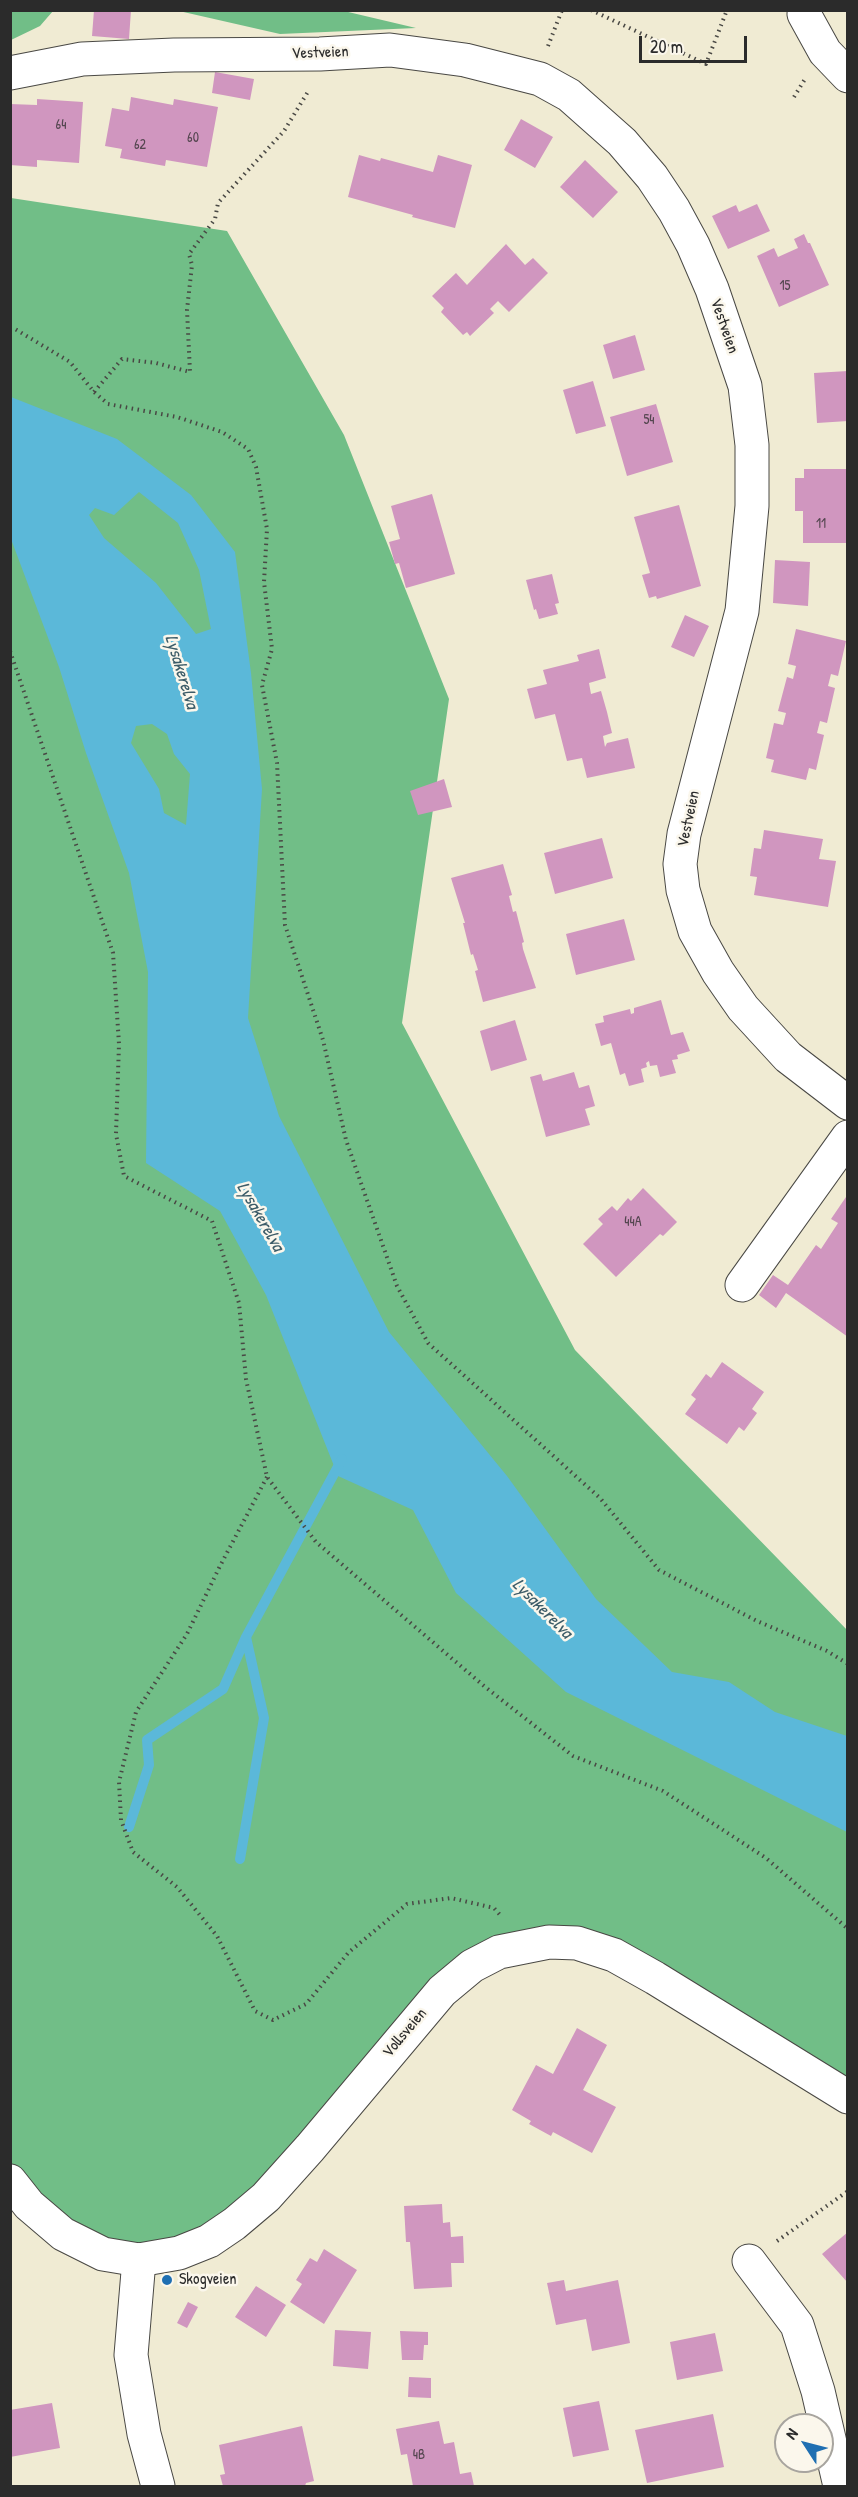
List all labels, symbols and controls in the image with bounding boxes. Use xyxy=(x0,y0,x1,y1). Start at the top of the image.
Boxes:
scale bar xyxy=(642,24,750,62)
text: 20 m xyxy=(650,34,683,59)
street label: Vestveien xyxy=(291,42,349,64)
house number: 64 xyxy=(56,117,66,133)
house number: 60 xyxy=(187,130,199,146)
house number: 62 xyxy=(134,137,146,153)
house number: 15 xyxy=(779,278,791,294)
street label: Vestveien xyxy=(706,296,742,356)
house number: 54 xyxy=(643,412,655,428)
house number: 11 xyxy=(816,516,826,532)
water label: Lysakerelva xyxy=(160,632,202,712)
street label: Vestveien xyxy=(674,789,704,849)
water label: Lysakerelva xyxy=(232,1179,288,1255)
house number: 44A xyxy=(624,1214,642,1230)
water label: Lysakerelva xyxy=(507,1574,577,1644)
street label: Vollsveien xyxy=(379,2004,431,2062)
place label: Skogveien xyxy=(179,2270,237,2290)
marker: Skogveien xyxy=(160,2273,174,2287)
north arrow xyxy=(774,2413,834,2473)
text: N xyxy=(780,2424,802,2444)
house number: 4B xyxy=(413,2447,425,2463)

